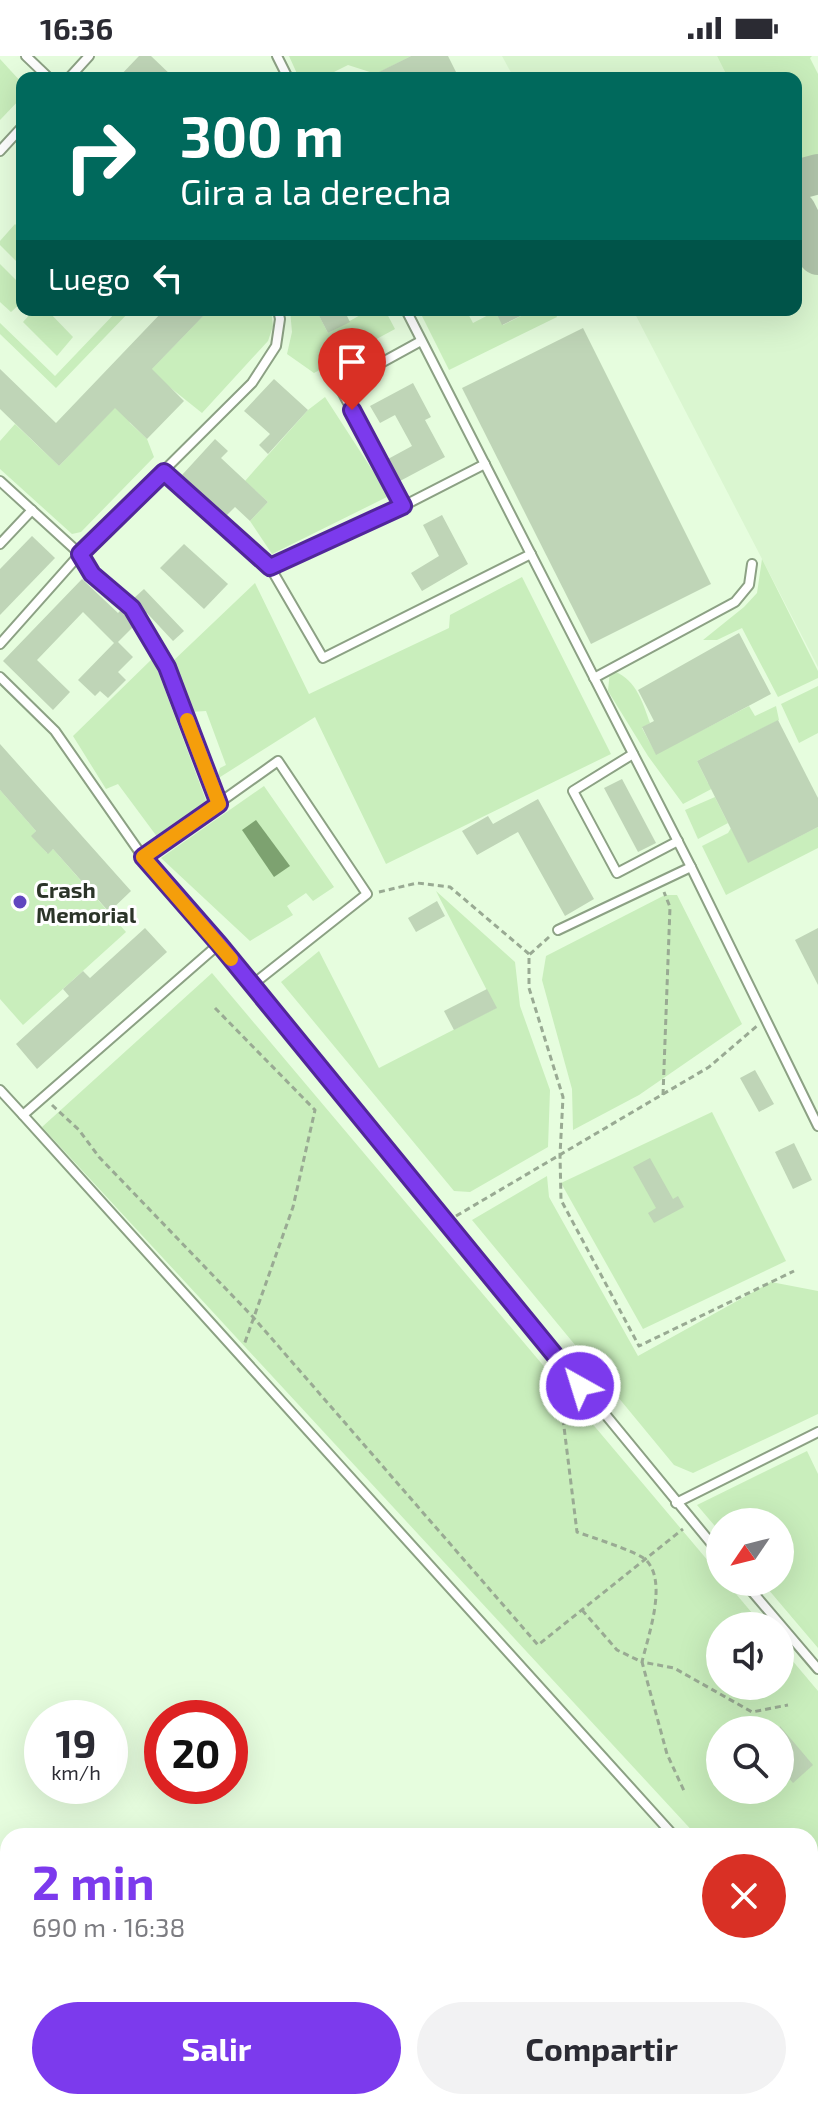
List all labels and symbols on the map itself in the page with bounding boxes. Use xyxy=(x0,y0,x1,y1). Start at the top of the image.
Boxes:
pin xyxy=(318,328,386,410)
place label: Crash Memorial xyxy=(36,876,137,927)
marker: Crash Memorial xyxy=(11,893,29,911)
position arrow xyxy=(538,1344,622,1428)
north arrow xyxy=(706,1508,794,1596)
speed limit sign: 20 xyxy=(144,1700,248,1804)

